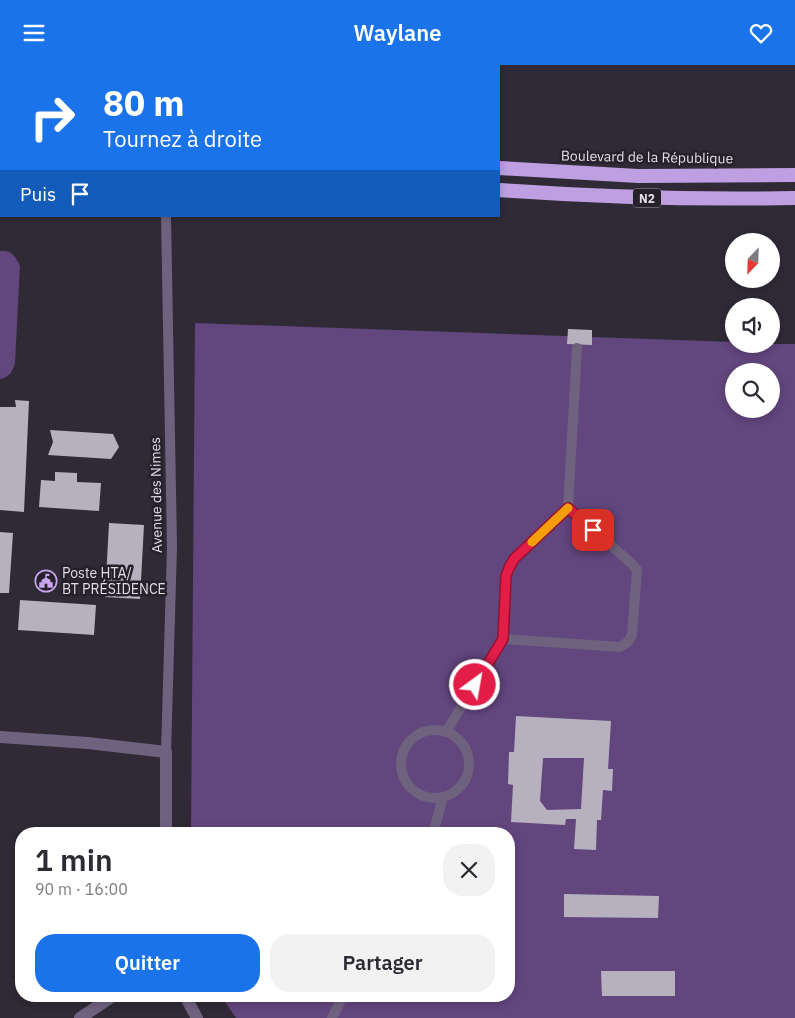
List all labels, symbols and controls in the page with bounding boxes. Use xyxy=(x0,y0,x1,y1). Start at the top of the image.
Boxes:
text: Waylane xyxy=(354,18,441,47)
icon: menu xyxy=(20,19,48,47)
icon: heart xyxy=(747,19,775,47)
text: 80 m xyxy=(103,80,185,126)
icon: right xyxy=(20,85,85,150)
text: Tournez à droite xyxy=(103,124,262,153)
street label: Boulevard de la République xyxy=(561,146,734,168)
icon: arrive xyxy=(66,180,94,208)
text: Puis xyxy=(20,182,56,206)
road number: N2 xyxy=(633,189,661,207)
north arrow xyxy=(725,233,780,287)
map controls xyxy=(725,233,780,418)
button: sound xyxy=(725,298,780,353)
button: search xyxy=(725,363,780,418)
street label: Avenue des Nimes xyxy=(146,437,166,553)
pin xyxy=(572,509,614,551)
icon: arrive xyxy=(579,516,607,544)
place label: Poste HTA/ BT PRÉSIDENCE xyxy=(62,564,166,598)
public building icon: Poste HTA/ BT PRÉSIDENCE xyxy=(34,569,58,593)
position arrow xyxy=(448,658,500,710)
text: 1 min xyxy=(35,840,113,879)
button: close xyxy=(443,844,495,896)
text: 90 m · 16:00 xyxy=(35,879,128,899)
button: Quitter xyxy=(35,934,260,992)
button: Partager xyxy=(270,934,495,992)

